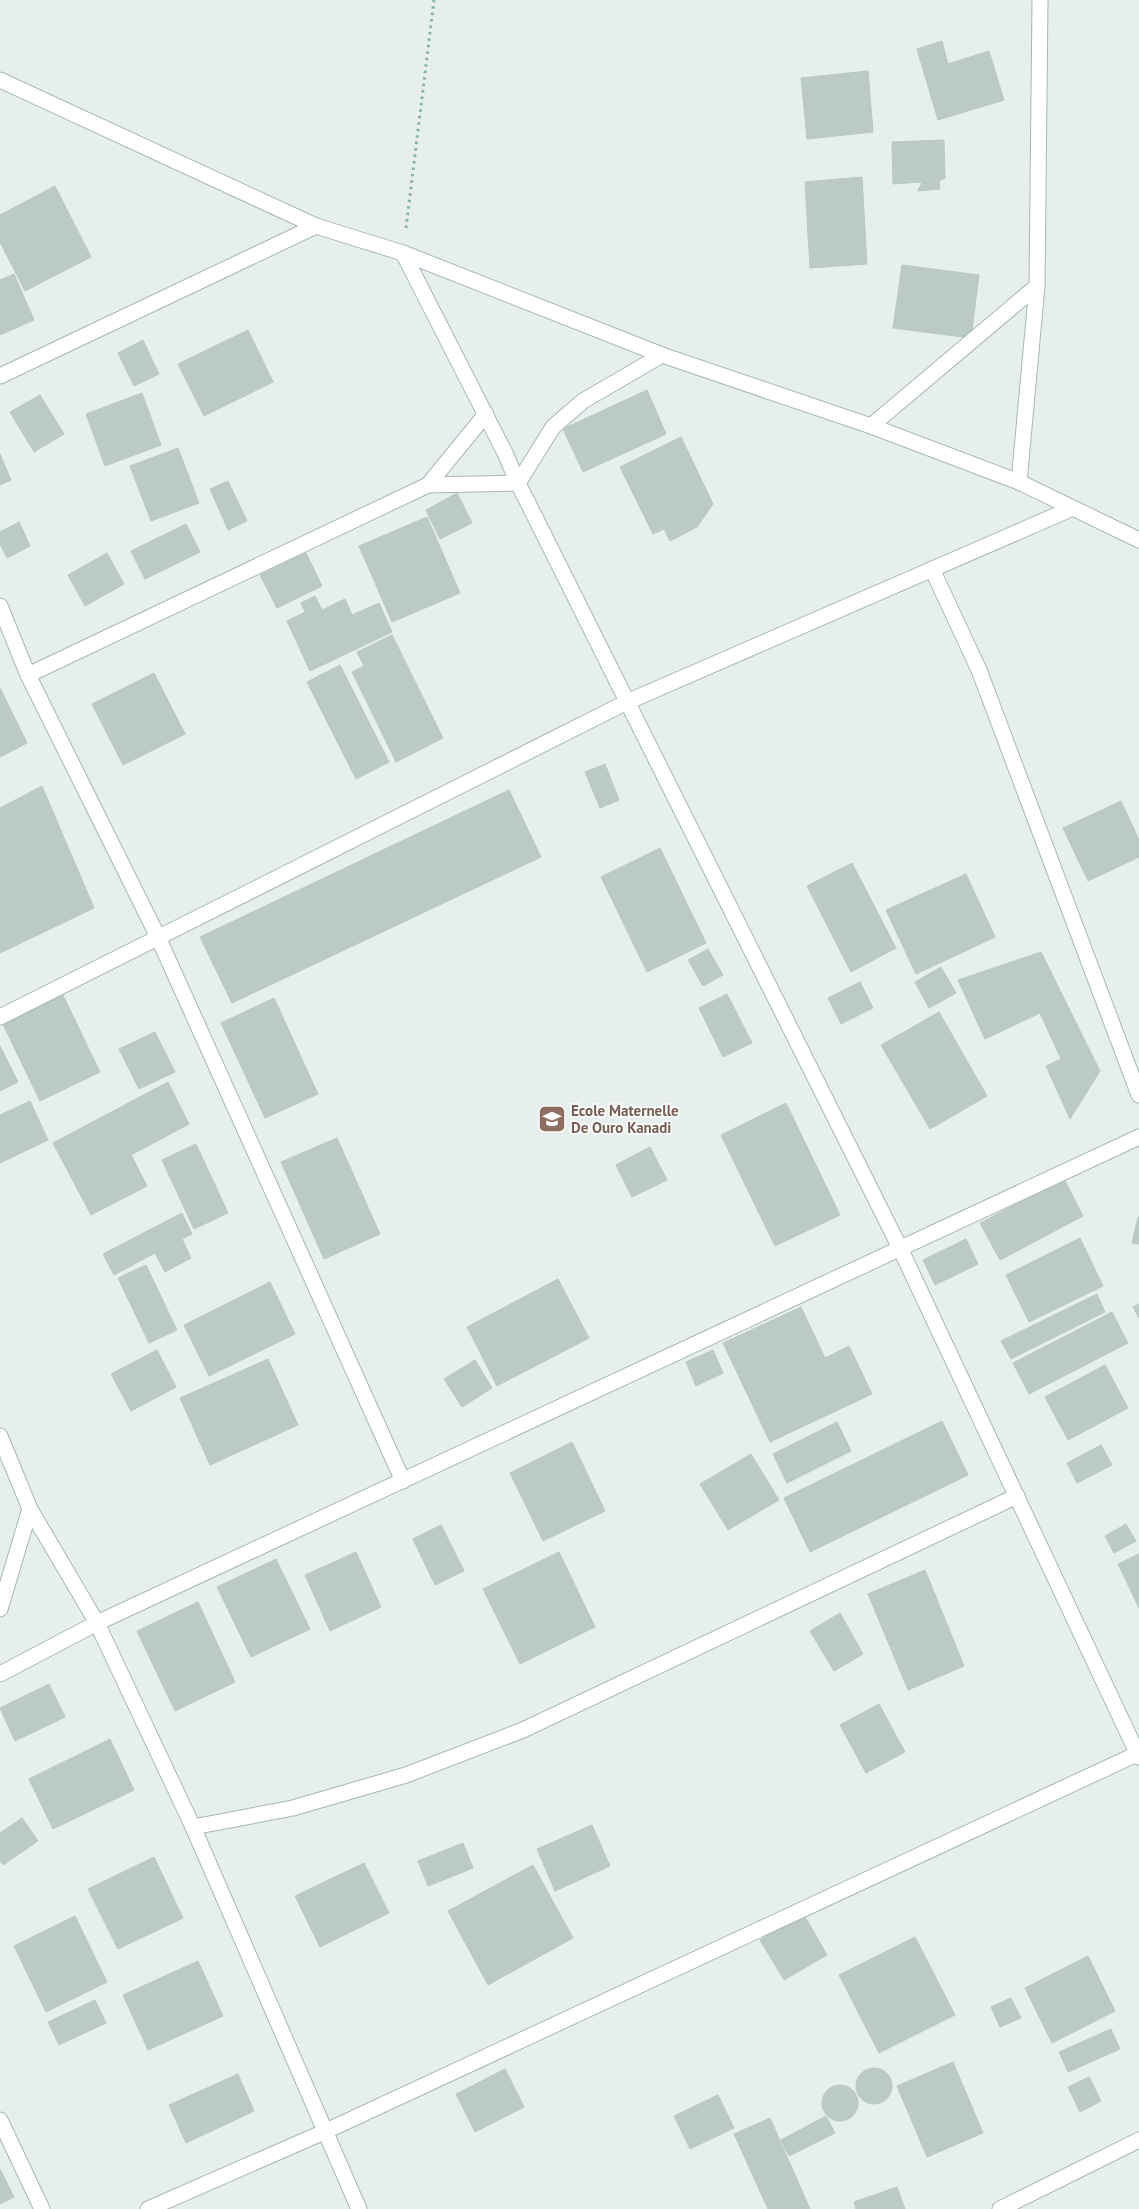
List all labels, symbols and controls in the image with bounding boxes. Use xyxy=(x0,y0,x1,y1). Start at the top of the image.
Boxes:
place label: Ecole Maternelle De Ouro Kanadi xyxy=(571,1101,679,1137)
school or university icon: Ecole Maternelle De Ouro Kanadi xyxy=(537,1104,567,1134)

